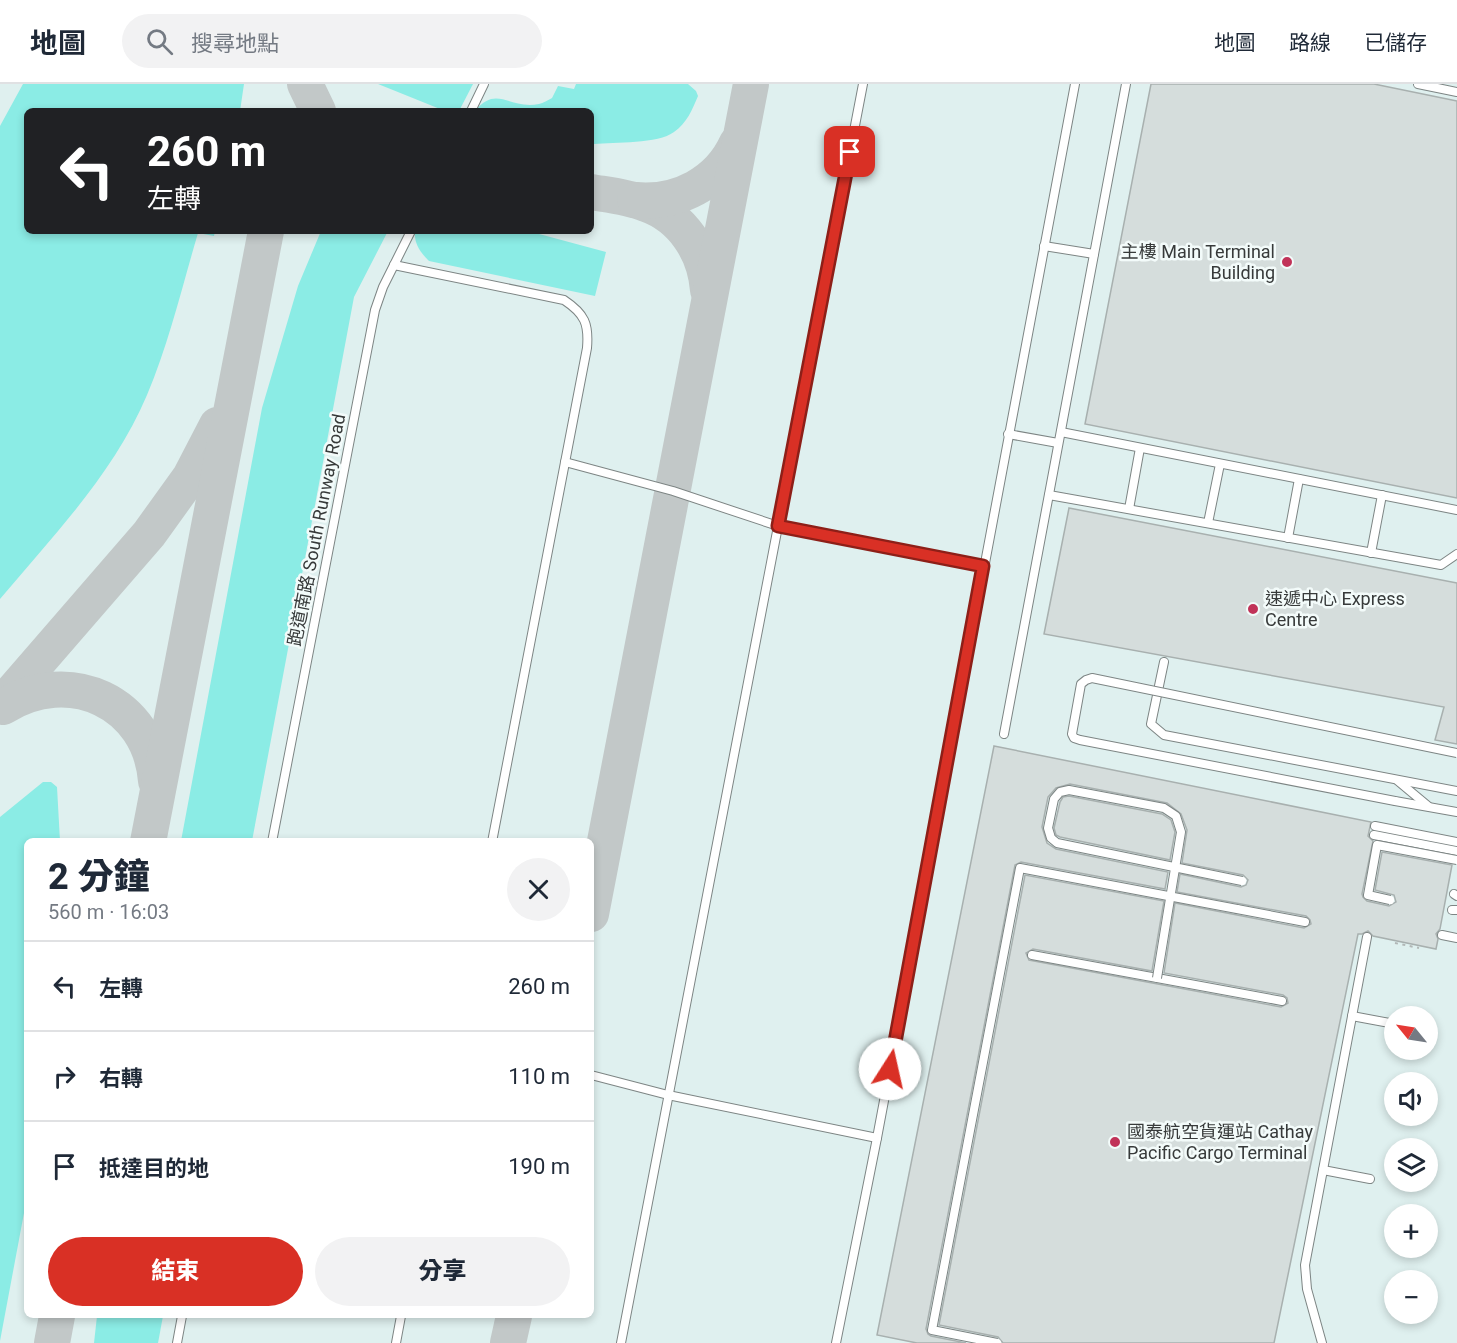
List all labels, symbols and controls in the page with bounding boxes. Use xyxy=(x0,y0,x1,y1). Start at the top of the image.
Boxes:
search box xyxy=(122,14,542,68)
icon: search xyxy=(143,25,176,58)
text: 地圖 xyxy=(30,27,86,60)
text: 搜尋地點 xyxy=(191,31,279,56)
text: 地圖 xyxy=(1214,31,1256,55)
text: 路線 xyxy=(1289,31,1331,55)
text: 已儲存 xyxy=(1364,31,1427,55)
pin xyxy=(824,126,875,177)
text: 260 m xyxy=(147,127,266,176)
icon: left xyxy=(48,132,126,210)
icon: arrive xyxy=(833,135,866,168)
text: 左轉 xyxy=(147,183,201,215)
place label: 主樓 Main Terminal Building xyxy=(1121,241,1275,283)
marker: 主樓 Main Terminal Building xyxy=(1280,255,1294,269)
street label: 跑道南路 South Runway Road xyxy=(284,412,349,648)
place label: 速遞中心 Express Centre xyxy=(1265,588,1405,630)
marker: 速遞中心 Express Centre xyxy=(1246,602,1260,616)
text: 2 分鐘 xyxy=(48,856,150,898)
button: close xyxy=(507,858,570,921)
text: 560 m · 16:03 xyxy=(48,900,169,924)
icon: left xyxy=(48,970,81,1003)
text: 260 m xyxy=(508,974,570,999)
text: 左轉 xyxy=(99,976,143,1001)
north arrow xyxy=(1384,1006,1438,1060)
map controls xyxy=(1384,1006,1438,1324)
position arrow xyxy=(858,1037,922,1101)
icon: right xyxy=(48,1060,81,1093)
text: 110 m xyxy=(508,1064,570,1089)
text: 右轉 xyxy=(99,1066,143,1091)
button: sound xyxy=(1384,1072,1438,1126)
place label: 國泰航空貨運站 Cathay Pacific Cargo Terminal xyxy=(1127,1121,1313,1163)
marker: 國泰航空貨運站 Cathay Pacific Cargo Terminal xyxy=(1108,1135,1122,1149)
button: layers xyxy=(1384,1138,1438,1192)
icon: arrive xyxy=(48,1150,81,1183)
text: 190 m xyxy=(508,1154,570,1179)
text: 抵達目的地 xyxy=(99,1156,209,1181)
button: + xyxy=(1384,1204,1438,1258)
button: 結束 xyxy=(48,1237,303,1306)
button: 分享 xyxy=(315,1237,570,1306)
button: − xyxy=(1384,1270,1438,1324)

